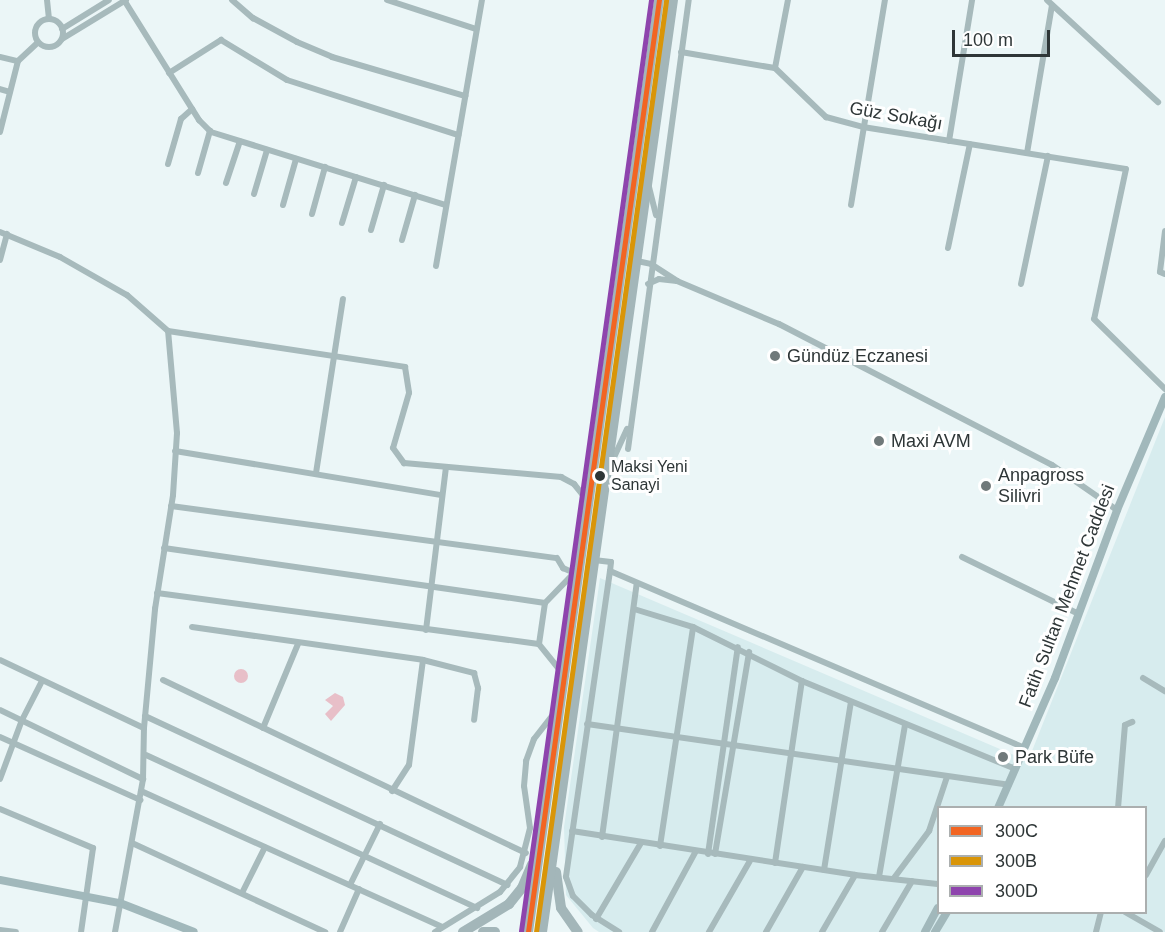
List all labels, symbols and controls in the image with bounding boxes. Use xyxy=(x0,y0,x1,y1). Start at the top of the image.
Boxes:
scale bar xyxy=(955,18,1052,56)
text: 100 m xyxy=(963,30,1013,50)
street label: Güz Sokağı xyxy=(848,97,944,135)
place label: Gündüz Eczanesi xyxy=(787,345,928,367)
marker: Gündüz Eczanesi xyxy=(768,349,782,363)
place label: Maxi AVM xyxy=(891,430,972,452)
marker: Maxi AVM xyxy=(872,434,886,448)
place label: Maksi Yeni Sanayi xyxy=(611,457,688,495)
place label: Anpagross Silivri xyxy=(998,465,1084,508)
marker: Maksi Yeni Sanayi xyxy=(594,470,606,482)
marker: Anpagross Silivri xyxy=(979,479,993,493)
street label: Fatih Sultan Mehmet Caddesi xyxy=(1014,481,1120,711)
place label: Park Büfe xyxy=(1015,746,1094,768)
marker: Park Büfe xyxy=(996,750,1010,764)
legend xyxy=(937,806,1147,914)
text: 300C xyxy=(995,821,1038,841)
text: 300B xyxy=(995,851,1037,871)
text: 300D xyxy=(995,881,1038,901)

